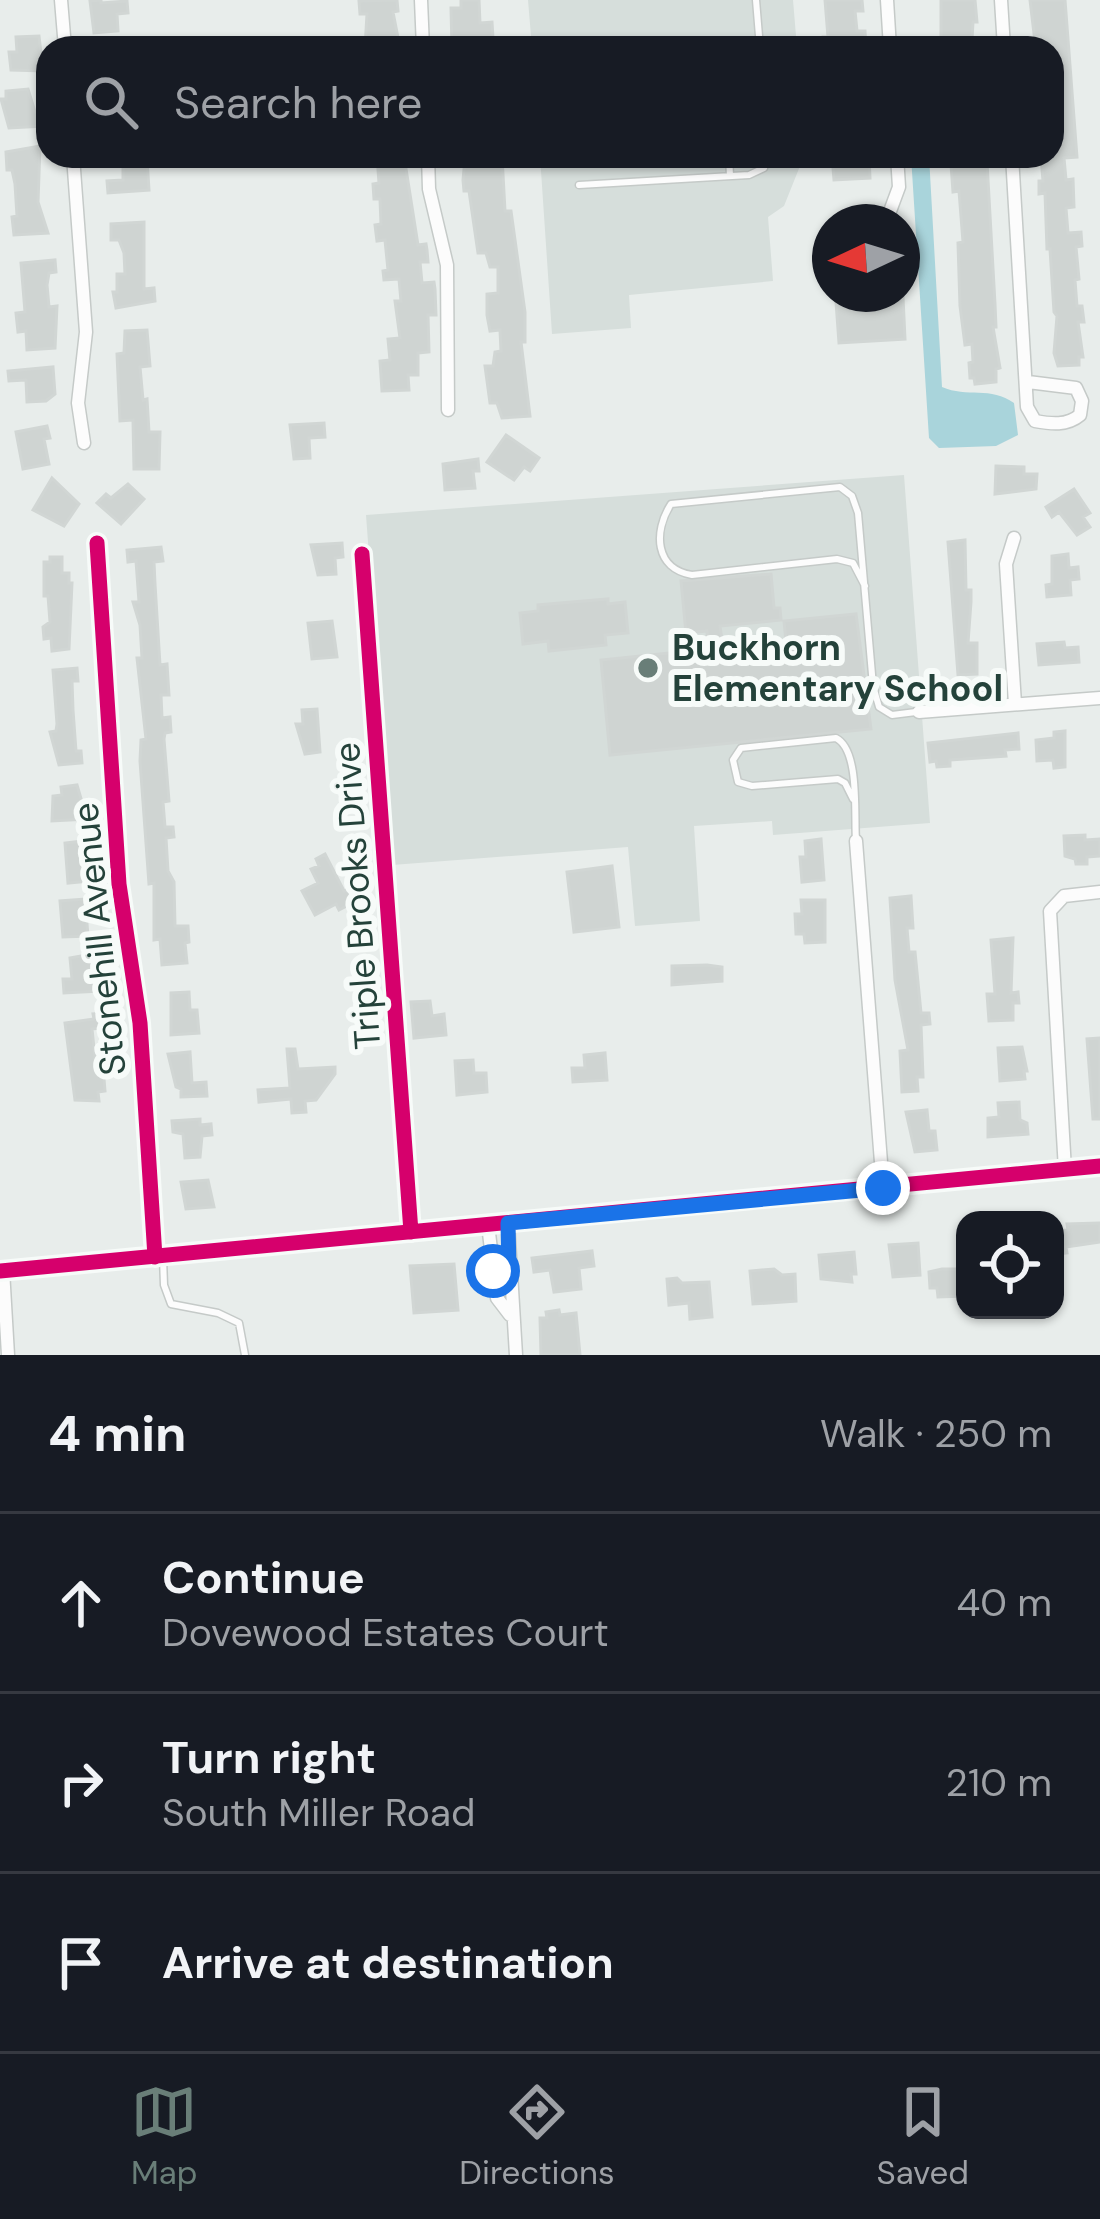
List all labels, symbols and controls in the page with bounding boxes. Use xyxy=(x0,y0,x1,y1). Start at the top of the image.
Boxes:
search box xyxy=(36,36,1064,168)
icon: search xyxy=(78,69,144,135)
text: Search here xyxy=(174,73,422,132)
north arrow xyxy=(812,204,920,312)
place label: Buckhorn Elementary School xyxy=(672,624,1003,712)
marker: Buckhorn Elementary School xyxy=(635,655,661,681)
street label: Triple Brooks Drive xyxy=(323,741,391,1051)
street label: Stonehill Avenue xyxy=(61,800,137,1078)
route end xyxy=(856,1161,910,1215)
map controls xyxy=(956,1211,1064,1319)
button: locate xyxy=(956,1211,1064,1319)
route start xyxy=(466,1244,520,1298)
text: 4 min xyxy=(48,1400,187,1467)
text: Walk · 250 m xyxy=(820,1408,1052,1459)
text: Continue xyxy=(162,1548,365,1607)
icon: ahead xyxy=(48,1570,114,1636)
text: 40 m xyxy=(957,1577,1052,1628)
text: Dovewood Estates Court xyxy=(162,1607,609,1658)
text: Turn right xyxy=(162,1728,376,1787)
icon: right xyxy=(48,1750,114,1816)
text: 210 m xyxy=(946,1757,1052,1808)
text: South Miller Road xyxy=(162,1787,475,1838)
icon: arrive xyxy=(48,1930,114,1996)
text: Arrive at destination xyxy=(162,1933,614,1992)
tab: Map xyxy=(131,2079,197,2194)
tab: Directions xyxy=(459,2079,615,2194)
tab: Saved xyxy=(877,2079,969,2194)

